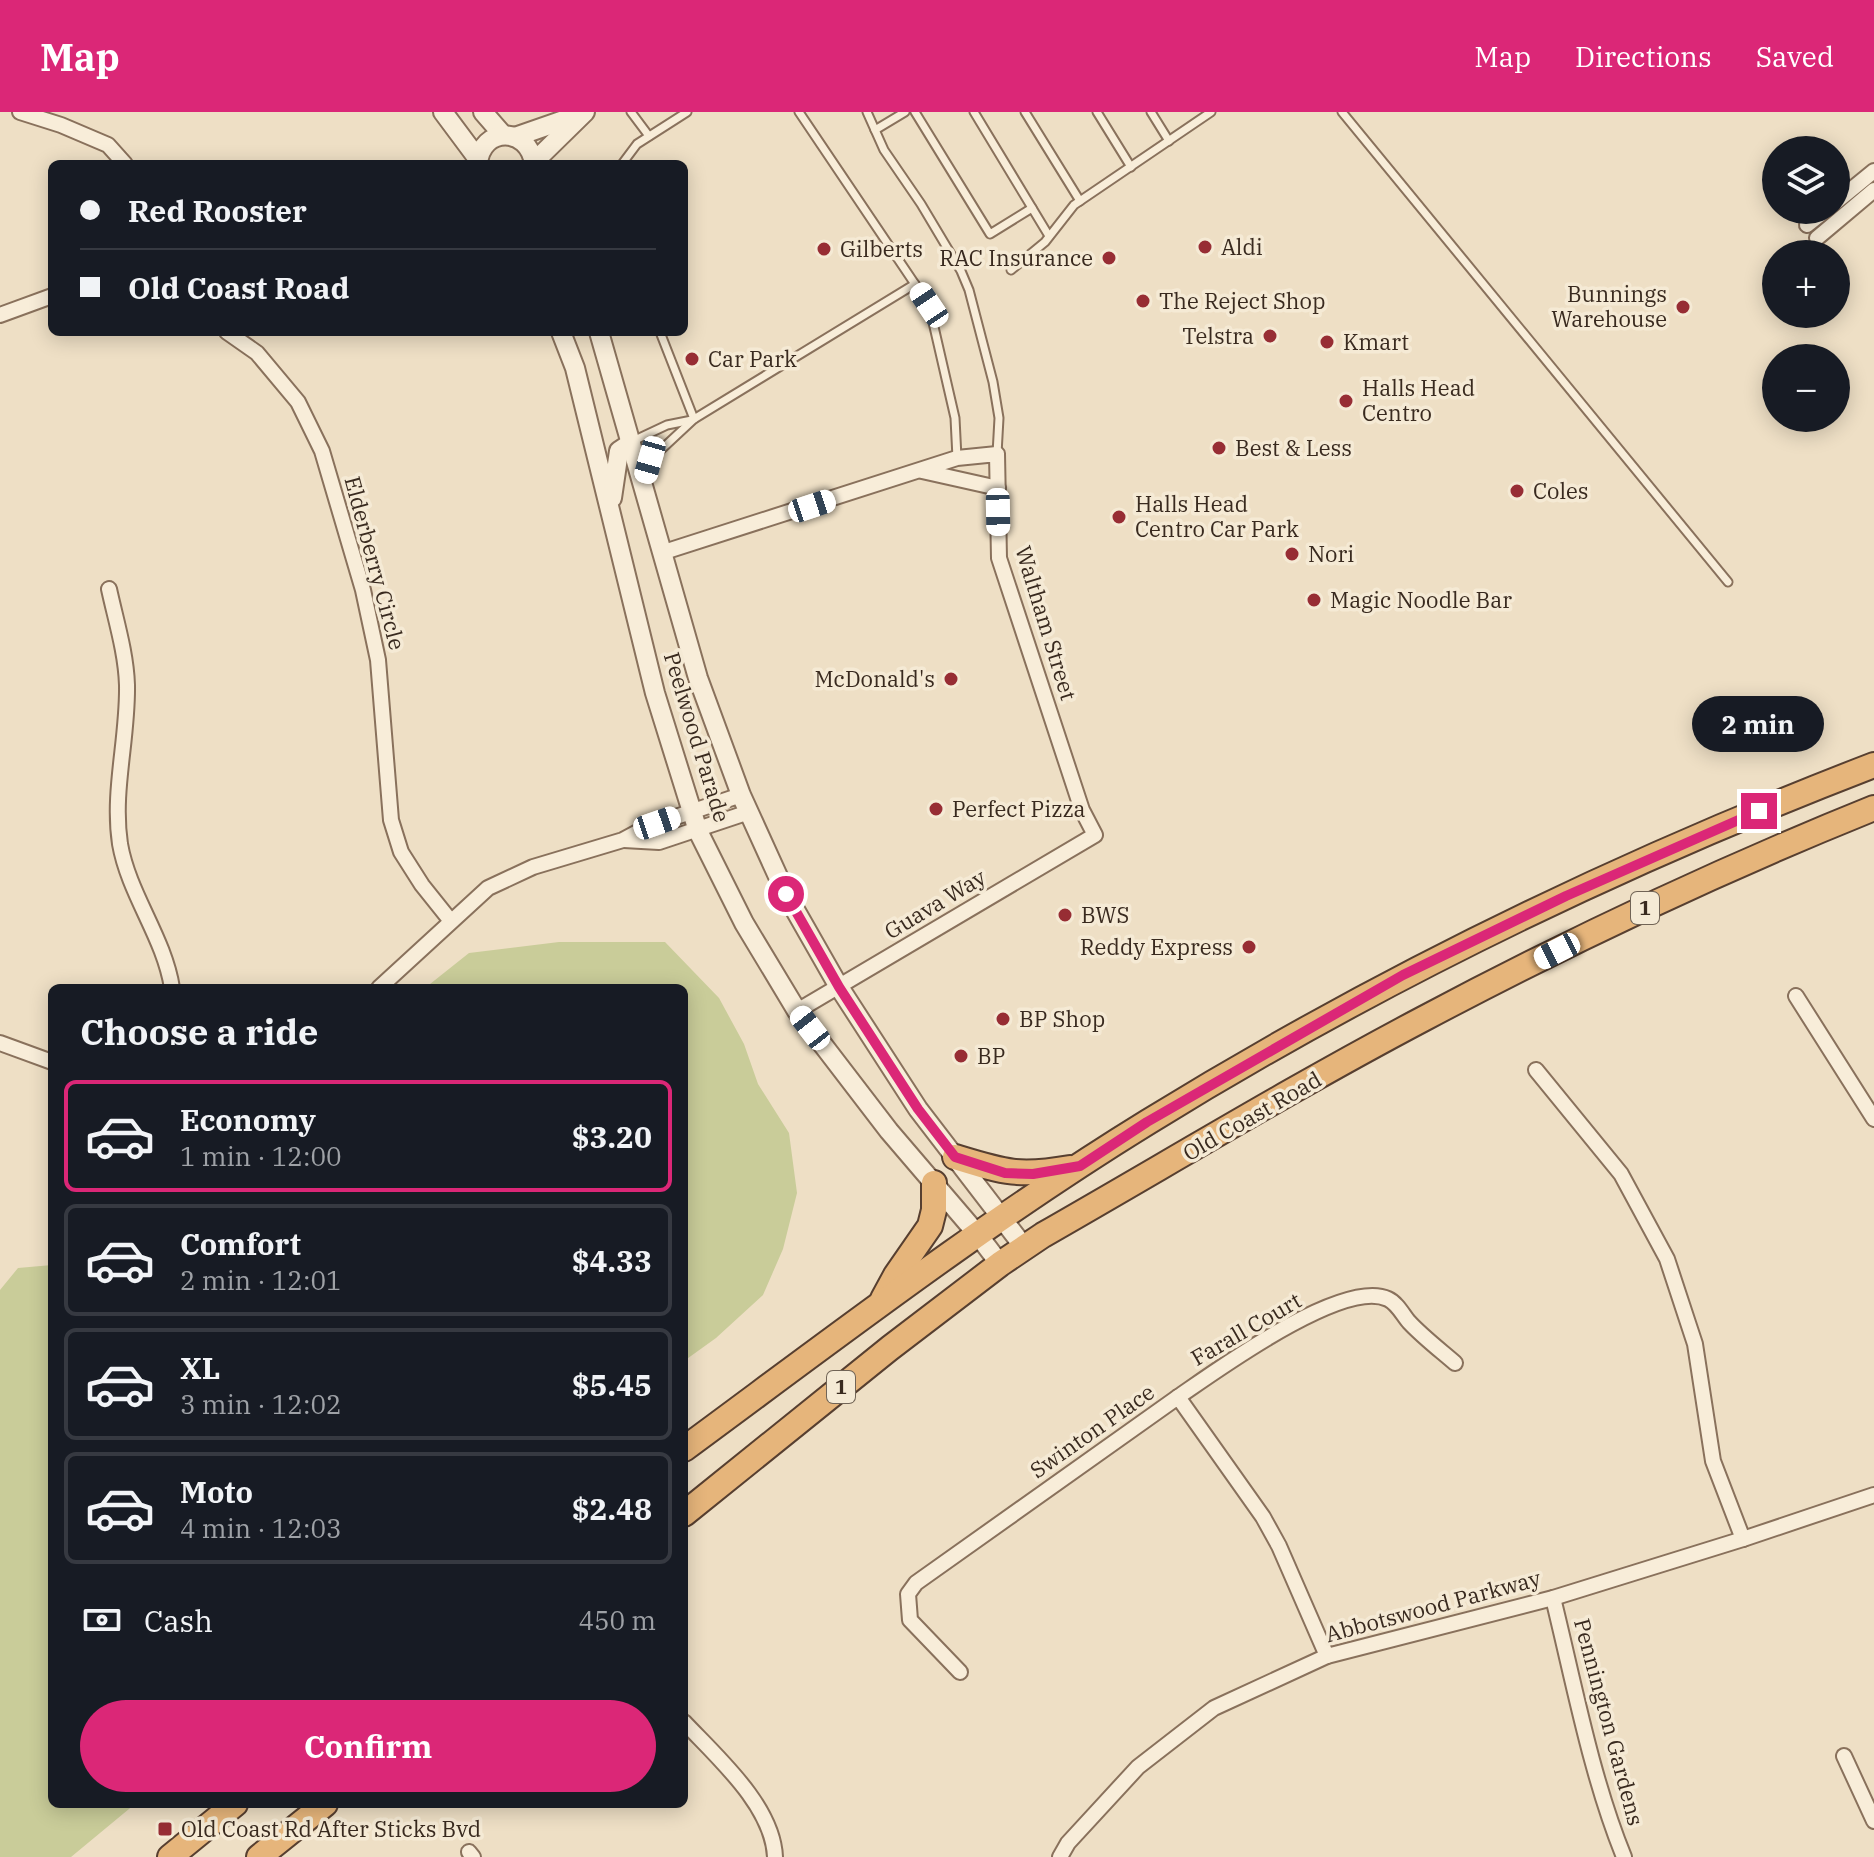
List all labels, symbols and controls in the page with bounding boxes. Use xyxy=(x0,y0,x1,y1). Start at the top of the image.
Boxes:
text: Map xyxy=(40,32,120,81)
text: Map xyxy=(1474,38,1531,75)
text: Directions xyxy=(1575,38,1712,75)
text: Saved xyxy=(1756,38,1834,75)
map controls xyxy=(1762,136,1850,432)
button: layers xyxy=(1762,136,1850,224)
text: Red Rooster xyxy=(128,191,307,230)
place label: Aldi xyxy=(1221,232,1263,261)
place label: Gilberts xyxy=(840,234,923,263)
marker: Aldi xyxy=(1196,238,1214,256)
marker: Gilberts xyxy=(815,240,833,258)
button: + xyxy=(1762,240,1850,328)
place label: RAC Insurance xyxy=(939,243,1093,272)
marker: RAC Insurance xyxy=(1100,249,1118,267)
text: Old Coast Road xyxy=(128,268,349,307)
car xyxy=(906,278,952,332)
place label: Bunnings Warehouse xyxy=(1551,279,1667,333)
place label: The Reject Shop xyxy=(1159,286,1325,315)
marker: The Reject Shop xyxy=(1134,292,1152,310)
marker: Bunnings Warehouse xyxy=(1674,298,1692,316)
place label: Telstra xyxy=(1182,321,1254,350)
marker: Telstra xyxy=(1261,327,1279,345)
place label: Kmart xyxy=(1343,327,1409,356)
marker: Kmart xyxy=(1318,333,1336,351)
place label: Car Park xyxy=(708,344,797,373)
button: − xyxy=(1762,344,1850,432)
marker: Car Park xyxy=(683,350,701,368)
place label: Halls Head Centro xyxy=(1362,373,1475,427)
marker: Halls Head Centro xyxy=(1337,392,1355,410)
place label: Best & Less xyxy=(1235,433,1352,462)
car xyxy=(632,434,668,486)
marker: Best & Less xyxy=(1210,439,1228,457)
street label: Elderberry Circle xyxy=(338,473,413,653)
place label: Coles xyxy=(1533,476,1589,505)
marker: Coles xyxy=(1508,482,1526,500)
car xyxy=(785,487,839,525)
car xyxy=(986,488,1010,536)
place label: Halls Head Centro Car Park xyxy=(1135,489,1299,543)
marker: Halls Head Centro Car Park xyxy=(1110,508,1128,526)
place label: Nori xyxy=(1308,539,1354,568)
street label: Waltham Street xyxy=(1009,542,1084,704)
marker: Nori xyxy=(1283,545,1301,563)
place label: Magic Noodle Bar xyxy=(1330,585,1512,614)
marker: Magic Noodle Bar xyxy=(1305,591,1323,609)
street label: Peelwood Parade xyxy=(658,648,737,826)
place label: McDonald's xyxy=(814,664,935,693)
marker: McDonald's xyxy=(942,670,960,688)
callout: 2 min xyxy=(1693,695,1825,751)
text: 2 min xyxy=(1722,707,1794,741)
route end xyxy=(1741,793,1777,829)
place label: Perfect Pizza xyxy=(952,794,1086,823)
marker: Perfect Pizza xyxy=(927,800,945,818)
car xyxy=(630,804,684,842)
street label: Guava Way xyxy=(879,862,991,945)
route start xyxy=(768,876,804,912)
road number: 1 xyxy=(1631,892,1659,924)
place label: BWS xyxy=(1081,900,1129,929)
marker: BWS xyxy=(1056,906,1074,924)
car xyxy=(1530,929,1584,973)
place label: Reddy Express xyxy=(1080,932,1233,961)
marker: Reddy Express xyxy=(1240,938,1258,956)
car xyxy=(786,1002,834,1054)
place label: BP Shop xyxy=(1019,1004,1105,1033)
text: Choose a ride xyxy=(80,1008,319,1055)
marker: BP Shop xyxy=(994,1010,1012,1028)
place label: BP xyxy=(977,1041,1006,1070)
marker: BP xyxy=(952,1047,970,1065)
street label: Old Coast Road xyxy=(1177,1064,1326,1167)
icon: car xyxy=(84,1100,156,1172)
text: Economy xyxy=(180,1100,316,1139)
text: $3.20 xyxy=(572,1117,652,1156)
text: 1 min · 12:00 xyxy=(180,1139,342,1173)
icon: car xyxy=(84,1224,156,1296)
text: Comfort xyxy=(180,1224,301,1263)
text: $4.33 xyxy=(572,1241,652,1280)
text: 2 min · 12:01 xyxy=(180,1263,342,1297)
street label: Farall Court xyxy=(1185,1285,1306,1372)
icon: car xyxy=(84,1348,156,1420)
text: XL xyxy=(180,1348,220,1387)
text: $5.45 xyxy=(572,1365,652,1404)
road number: 1 xyxy=(827,1371,855,1403)
street label: Swinton Place xyxy=(1024,1377,1160,1484)
text: 3 min · 12:02 xyxy=(180,1387,342,1421)
icon: car xyxy=(84,1472,156,1544)
text: Moto xyxy=(180,1472,253,1511)
text: $2.48 xyxy=(572,1489,652,1528)
text: 4 min · 12:03 xyxy=(180,1511,342,1545)
street label: Abbotswood Parkway xyxy=(1322,1563,1544,1648)
icon: cash xyxy=(80,1598,124,1642)
text: Cash xyxy=(144,1601,213,1640)
text: 450 m xyxy=(578,1603,656,1637)
street label: Pennington Gardens xyxy=(1568,1615,1651,1829)
button: Confirm xyxy=(80,1700,656,1792)
place label: Old Coast Rd After Sticks Bvd xyxy=(181,1814,481,1843)
marker: Old Coast Rd After Sticks Bvd xyxy=(156,1820,174,1838)

